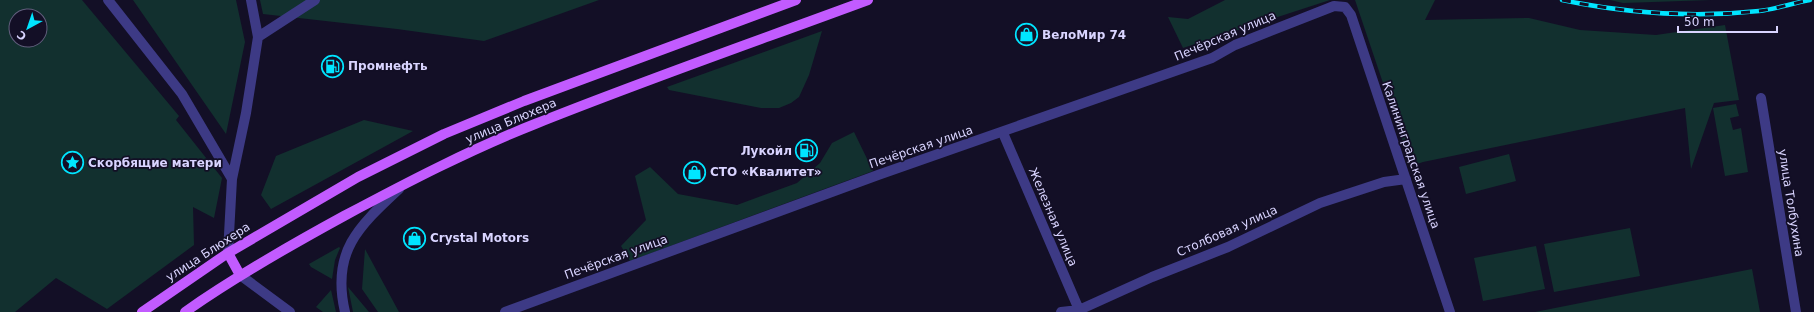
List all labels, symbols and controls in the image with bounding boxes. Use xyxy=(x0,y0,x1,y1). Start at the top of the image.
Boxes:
north arrow xyxy=(8,8,48,48)
street label: Печёрская улица xyxy=(1172,8,1278,64)
scale bar xyxy=(1678,8,1777,34)
text: 50 m xyxy=(1684,15,1715,29)
shop icon: ВелоМир 74 xyxy=(1014,22,1040,48)
text: С xyxy=(15,28,29,43)
place label: ВелоМир 74 xyxy=(1042,28,1126,42)
fuel station icon: Промнефть xyxy=(319,53,345,79)
place label: Промнефть xyxy=(348,59,428,73)
street label: Калининградская улица xyxy=(1379,80,1443,230)
street label: улица Блюхера xyxy=(463,96,559,146)
street label: Печёрская улица xyxy=(867,123,975,171)
fuel station icon: Лукойл xyxy=(794,138,820,164)
place label: Лукойл xyxy=(741,144,792,158)
street label: улица Толбухина xyxy=(1776,148,1806,258)
place icon: Скорбящие матери xyxy=(60,150,86,176)
place label: Скорбящие матери xyxy=(88,156,222,170)
shop icon: СТО «Квалитет» xyxy=(682,159,708,185)
place label: СТО «Квалитет» xyxy=(710,165,822,179)
street label: Железная улица xyxy=(1026,165,1080,269)
street label: Столбовая улица xyxy=(1175,203,1279,259)
street label: улица Блюхера xyxy=(163,220,253,284)
shop icon: Crystal Motors xyxy=(401,225,427,251)
place label: Crystal Motors xyxy=(430,231,529,245)
street label: Печёрская улица xyxy=(562,232,670,282)

